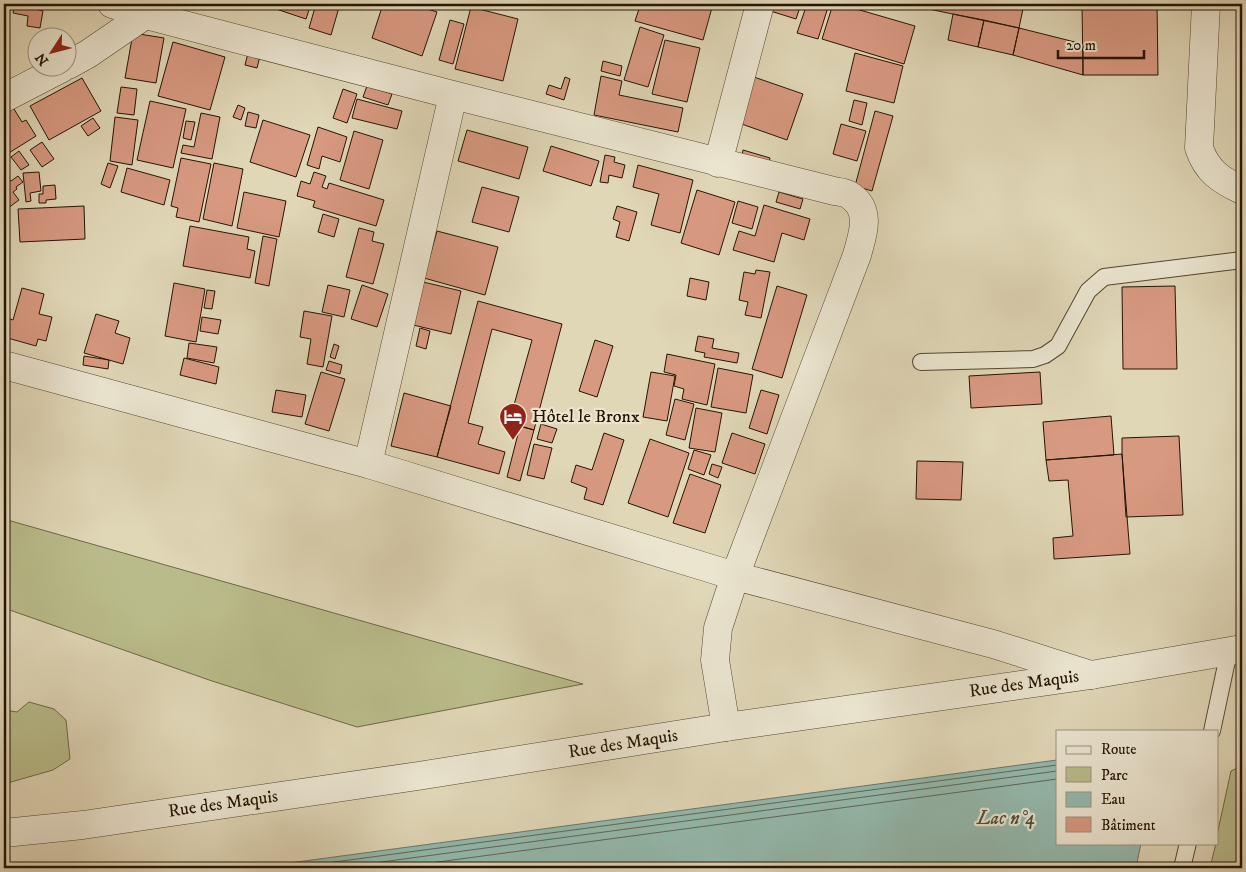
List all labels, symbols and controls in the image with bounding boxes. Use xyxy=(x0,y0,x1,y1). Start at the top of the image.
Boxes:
north arrow xyxy=(28,28,78,78)
scale bar xyxy=(1058,28,1145,60)
text: 20 m xyxy=(1066,36,1096,55)
text: N xyxy=(31,49,53,69)
hotel icon: Hôtel le Bronx xyxy=(498,402,528,441)
place label: Hôtel le Bronx xyxy=(532,406,640,428)
street label: Rue des Maquis xyxy=(968,665,1080,703)
street label: Rue des Maquis xyxy=(567,724,679,764)
legend xyxy=(1056,730,1218,844)
text: Route xyxy=(1101,740,1136,759)
text: Parc xyxy=(1101,766,1129,785)
street label: Rue des Maquis xyxy=(167,785,279,823)
text: Eau xyxy=(1101,790,1125,809)
water label: Lac n°4 xyxy=(976,807,1035,830)
text: Bâtiment xyxy=(1101,816,1156,835)

